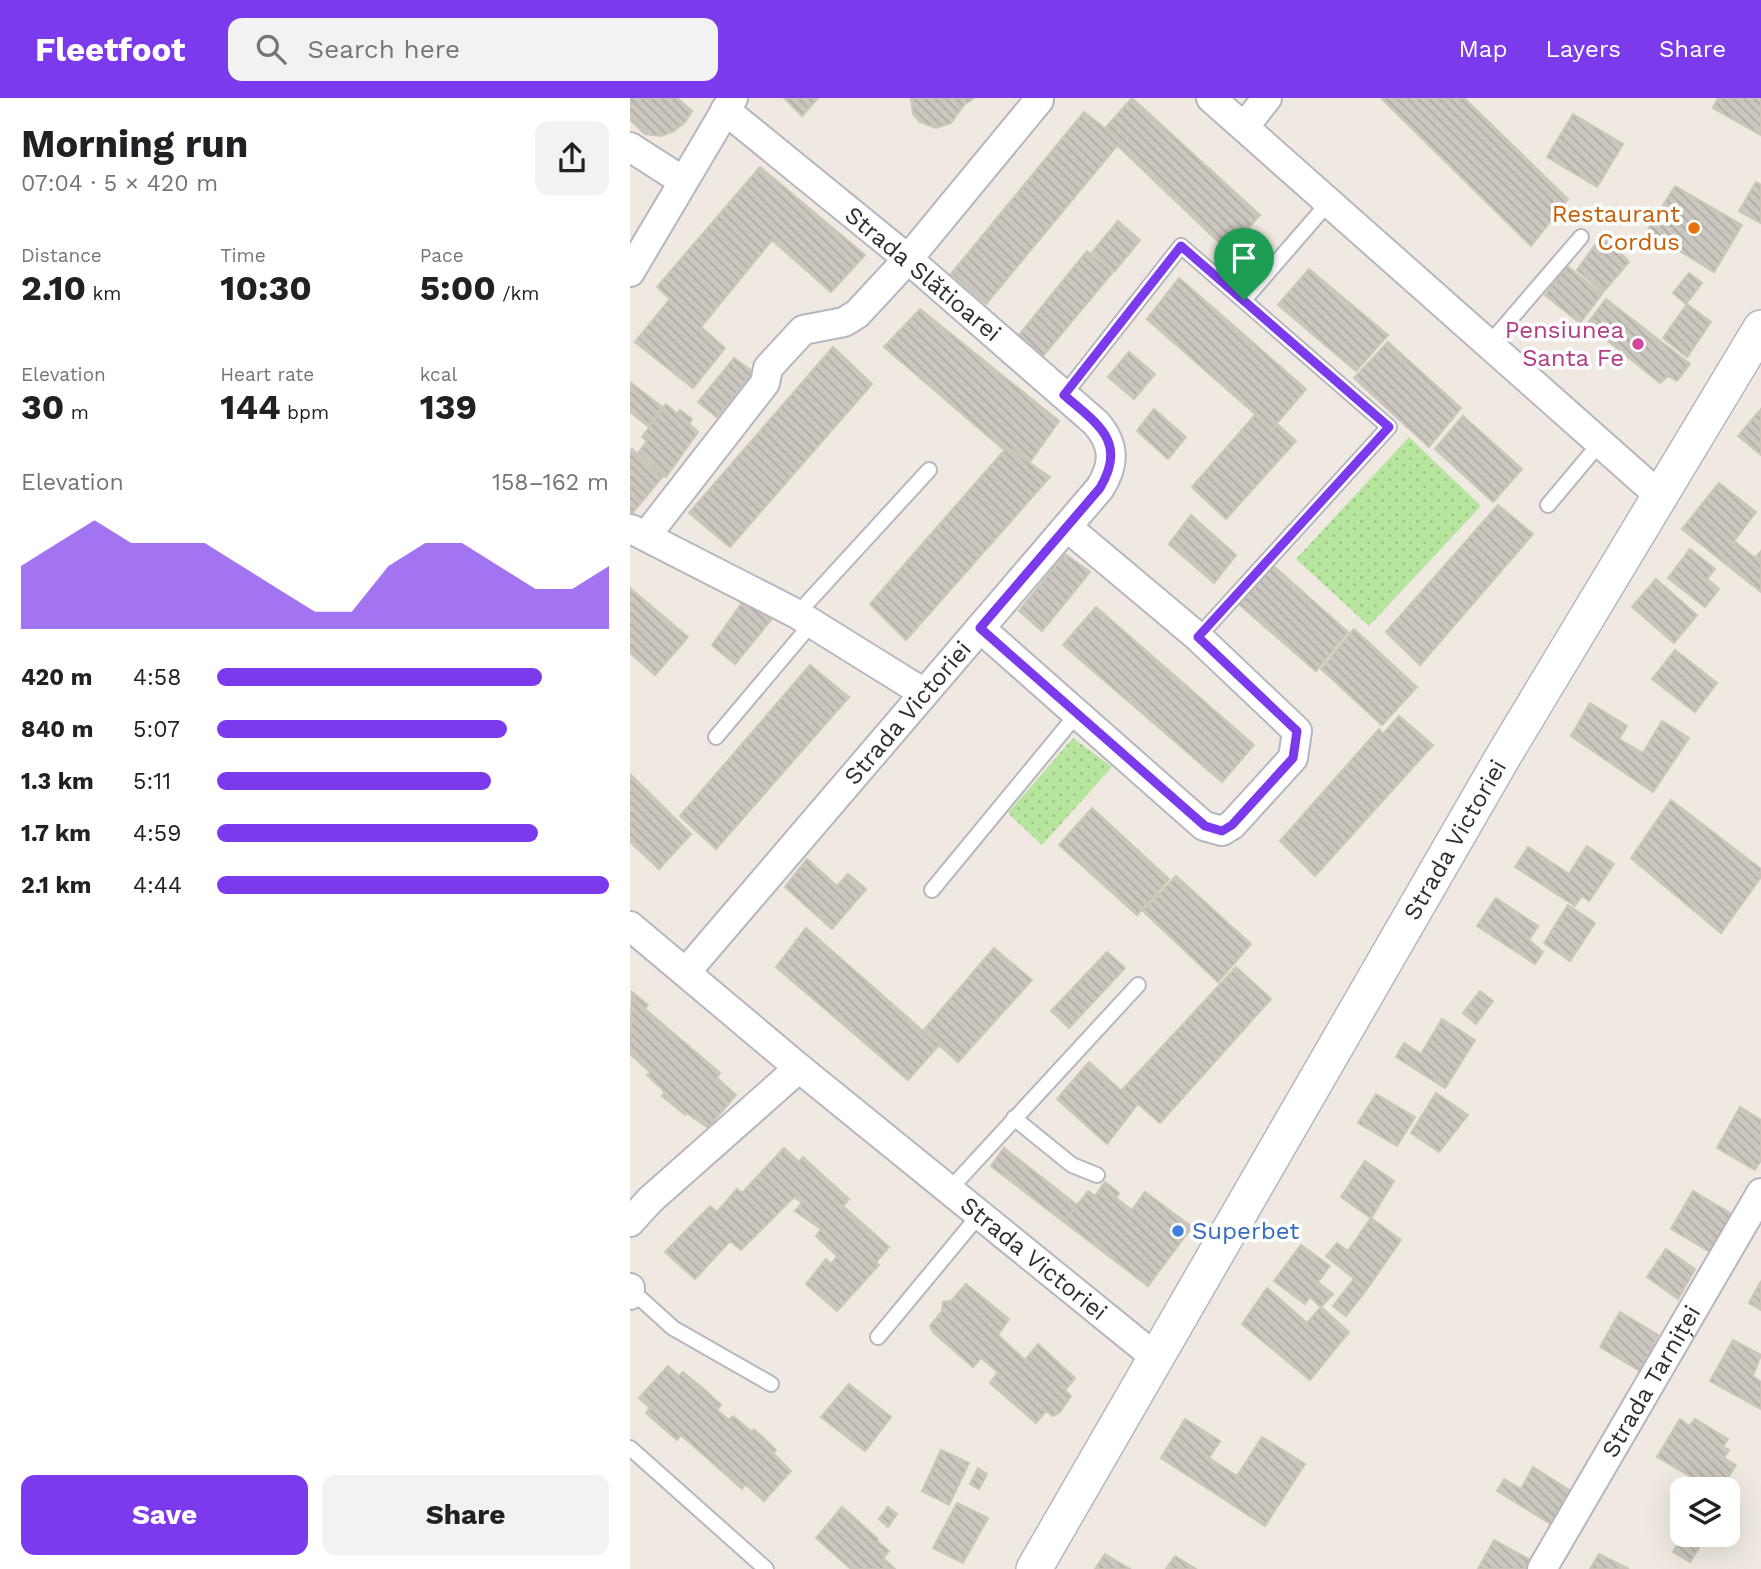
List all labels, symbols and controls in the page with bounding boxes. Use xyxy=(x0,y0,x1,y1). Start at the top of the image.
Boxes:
search box xyxy=(228,18,718,81)
text: Fleetfoot xyxy=(35,30,186,69)
icon: search xyxy=(252,30,290,68)
text: Search here xyxy=(308,34,460,64)
text: Map xyxy=(1459,35,1507,63)
text: Layers xyxy=(1545,35,1621,63)
text: Share xyxy=(1659,35,1726,63)
button: share xyxy=(535,121,609,195)
text: Morning run xyxy=(21,122,248,166)
text: 07:04 · 5 × 420 m xyxy=(21,170,218,197)
place label: Restaurant Cordus xyxy=(1552,200,1680,256)
street label: Strada Slătioarei xyxy=(839,201,1007,347)
marker: Restaurant Cordus xyxy=(1686,220,1702,236)
pin xyxy=(1214,228,1274,300)
icon: arrive xyxy=(1225,239,1263,277)
text: Distance xyxy=(21,244,102,267)
text: Time xyxy=(220,244,266,267)
text: Pace xyxy=(420,244,464,267)
text: 2.10 xyxy=(21,267,86,309)
text: 10:30 xyxy=(220,267,312,309)
text: 5:00 xyxy=(420,267,496,309)
text: km xyxy=(86,282,121,305)
text: /km xyxy=(496,282,539,305)
place label: Pensiunea Santa Fe xyxy=(1505,316,1624,372)
marker: Pensiunea Santa Fe xyxy=(1630,336,1646,352)
text: Elevation xyxy=(21,363,106,386)
text: Heart rate xyxy=(220,363,314,386)
text: kcal xyxy=(420,363,457,386)
text: 30 xyxy=(21,386,64,428)
text: 144 xyxy=(220,386,281,428)
text: 139 xyxy=(420,386,477,428)
text: m xyxy=(64,401,89,424)
text: bpm xyxy=(281,401,329,424)
text: Elevation xyxy=(21,469,124,496)
text: 158–162 m xyxy=(492,469,609,496)
street label: Strada Victoriei xyxy=(838,635,977,790)
text: 420 m xyxy=(21,664,92,691)
text: 4:58 xyxy=(133,664,181,691)
text: 840 m xyxy=(21,716,93,743)
text: 5:07 xyxy=(133,716,180,743)
street label: Strada Victoriei xyxy=(1398,755,1512,925)
text: 1.3 km xyxy=(21,768,94,795)
text: 5:11 xyxy=(133,768,171,795)
text: 1.7 km xyxy=(21,820,91,847)
text: 4:59 xyxy=(133,820,181,847)
text: 2.1 km xyxy=(21,872,92,899)
text: 4:44 xyxy=(133,872,182,899)
street label: Strada Victoriei xyxy=(955,1191,1112,1326)
place label: Superbet xyxy=(1192,1217,1299,1245)
marker: Superbet xyxy=(1170,1223,1186,1239)
street label: Strada Tarniței xyxy=(1596,1300,1706,1463)
button: Save xyxy=(21,1475,308,1555)
button: Share xyxy=(322,1475,609,1555)
map controls xyxy=(1670,1477,1740,1547)
button: layers xyxy=(1670,1477,1740,1547)

